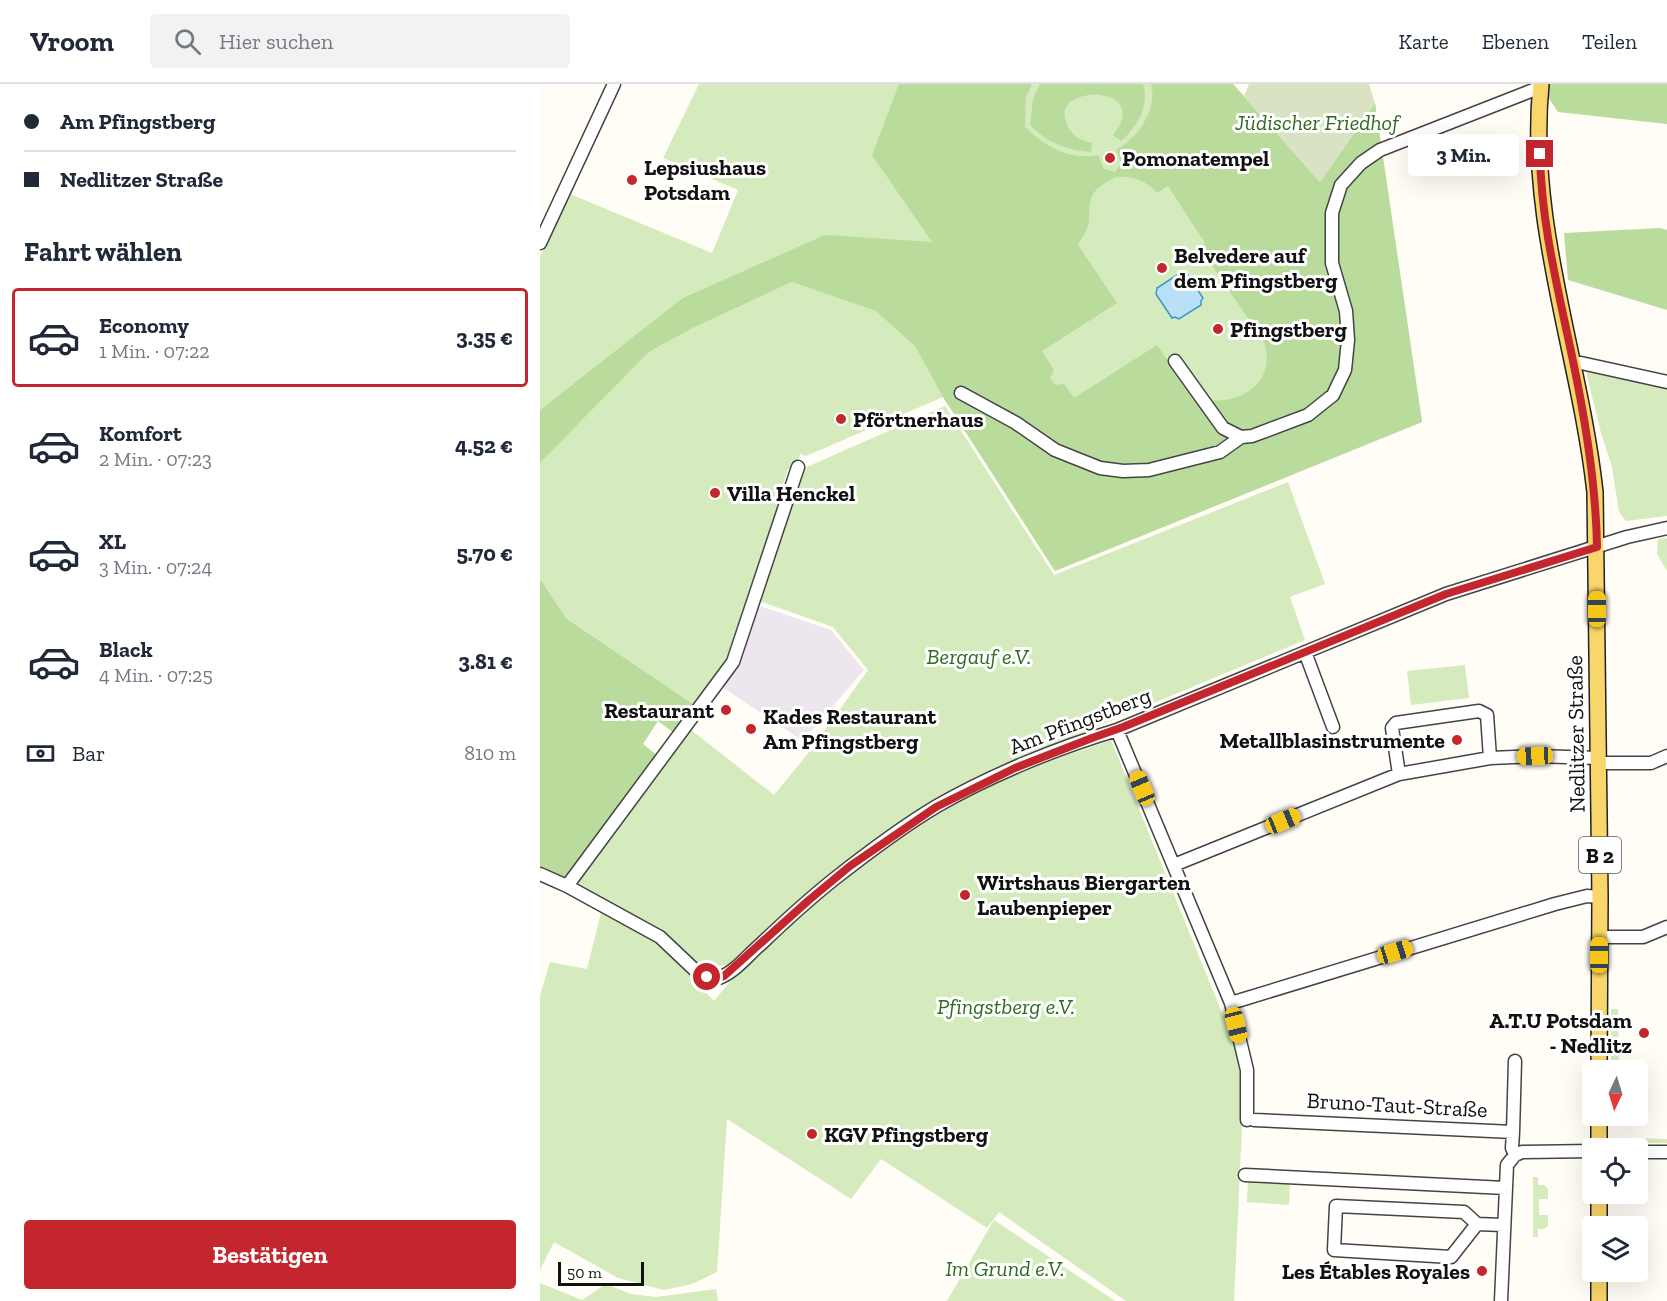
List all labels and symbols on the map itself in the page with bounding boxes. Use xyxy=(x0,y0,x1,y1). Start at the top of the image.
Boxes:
park label: Jüdischer Friedhof xyxy=(1234,109,1401,136)
callout: 3 Min. xyxy=(1408,133,1519,175)
route end xyxy=(1526,140,1553,167)
place label: Pomonatempel xyxy=(1122,145,1269,172)
marker: Pomonatempel xyxy=(1103,151,1117,165)
place label: Lepsiushaus Potsdam xyxy=(644,154,766,206)
marker: Lepsiushaus Potsdam xyxy=(625,173,639,187)
place label: Belvedere auf dem Pfingstberg xyxy=(1174,242,1338,294)
marker: Belvedere auf dem Pfingstberg xyxy=(1155,261,1169,275)
place label: Pfingstberg xyxy=(1230,316,1348,343)
marker: Pfingstberg xyxy=(1211,322,1225,336)
place label: Pförtnerhaus xyxy=(853,406,984,433)
marker: Pförtnerhaus xyxy=(834,412,848,426)
place label: Villa Henckel xyxy=(727,480,855,507)
marker: Villa Henckel xyxy=(708,486,722,500)
car xyxy=(1588,591,1606,627)
park label: Bergauf e.V. xyxy=(927,643,1031,670)
street label: Nedlitzer Straße xyxy=(1561,655,1591,813)
street label: Am Pfingstberg xyxy=(1005,682,1155,760)
place label: Restaurant xyxy=(604,697,714,724)
marker: Restaurant xyxy=(719,703,733,717)
place label: Kades Restaurant Am Pfingstberg xyxy=(763,703,937,755)
marker: Kades Restaurant Am Pfingstberg xyxy=(744,722,758,736)
place label: Metallblasinstrumente xyxy=(1220,727,1445,754)
marker: Metallblasinstrumente xyxy=(1450,733,1464,747)
car xyxy=(1517,746,1553,766)
car xyxy=(1127,768,1157,808)
car xyxy=(1263,806,1303,836)
road number: B 2 xyxy=(1579,837,1621,873)
place label: Wirtshaus Biergarten Laubenpieper xyxy=(977,869,1191,921)
marker: Wirtshaus Biergarten Laubenpieper xyxy=(958,888,972,902)
car xyxy=(1590,937,1608,973)
car xyxy=(1375,938,1415,966)
route start xyxy=(693,963,720,990)
park label: Pfingstberg e.V. xyxy=(937,993,1075,1020)
car xyxy=(1223,1005,1249,1045)
place label: A.T.U Potsdam - Nedlitz xyxy=(1489,1007,1633,1059)
marker: A.T.U Potsdam - Nedlitz xyxy=(1637,1026,1651,1040)
north arrow xyxy=(1582,1060,1648,1126)
street label: Bruno-Taut-Straße xyxy=(1306,1087,1488,1123)
place label: KGV Pfingstberg xyxy=(824,1121,989,1148)
marker: KGV Pfingstberg xyxy=(805,1127,819,1141)
park label: Im Grund e.V. xyxy=(945,1255,1065,1282)
place label: Les Étables Royales xyxy=(1282,1258,1470,1285)
scale bar xyxy=(558,1259,644,1286)
marker: Les Étables Royales xyxy=(1475,1264,1489,1278)

